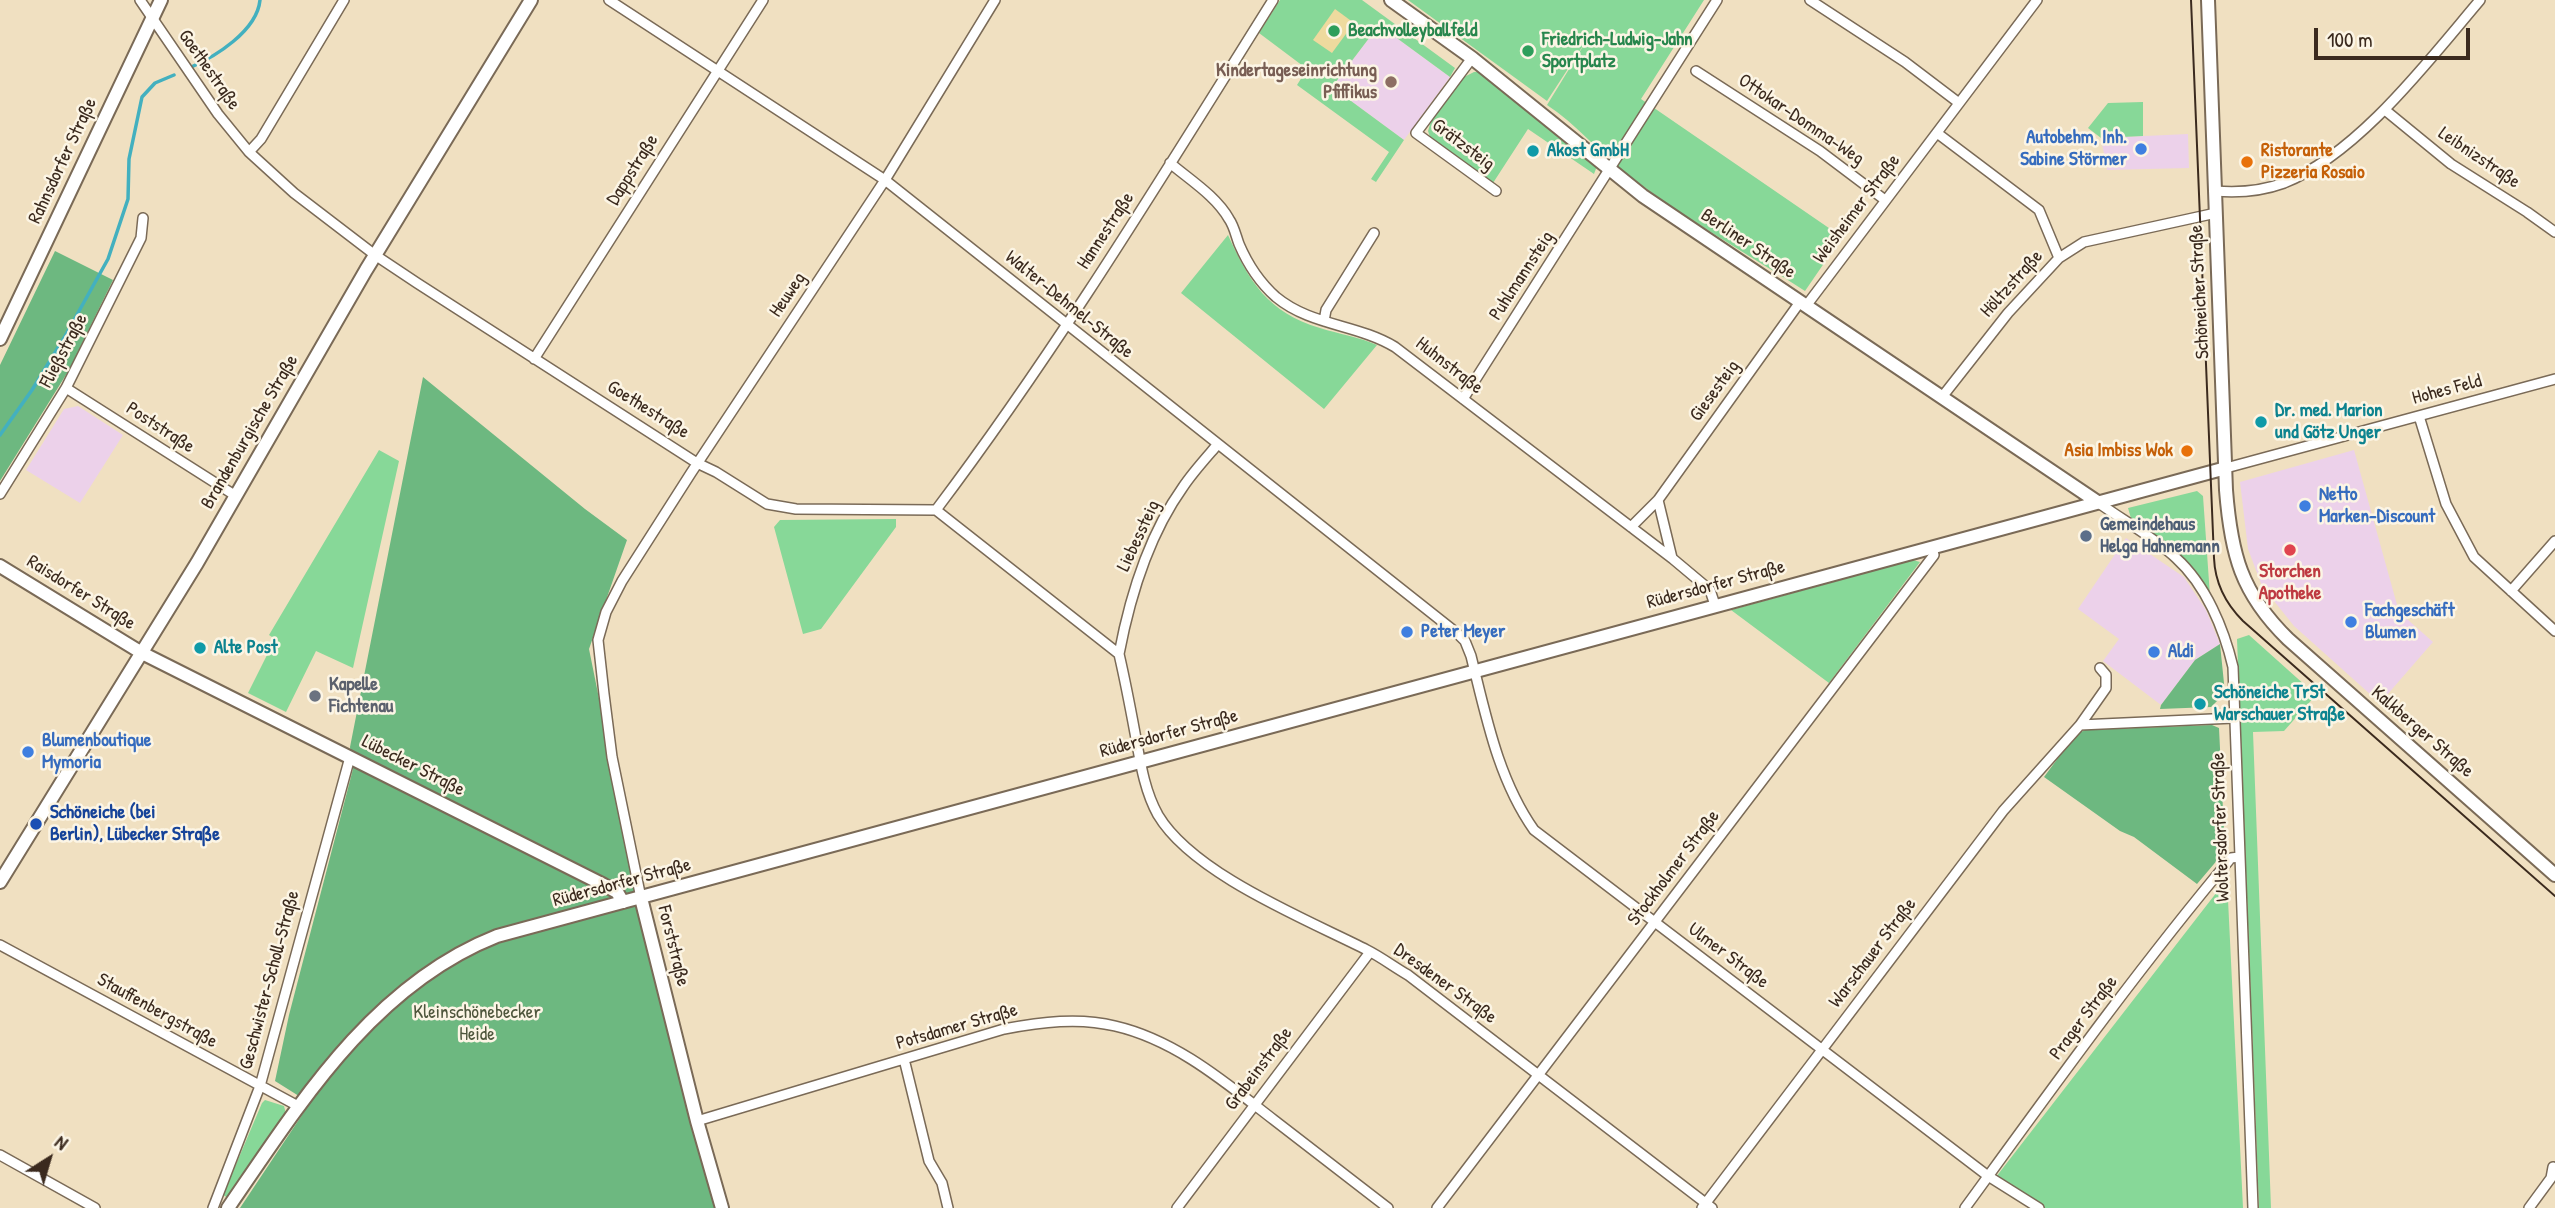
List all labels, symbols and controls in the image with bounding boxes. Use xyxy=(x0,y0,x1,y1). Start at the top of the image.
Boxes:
scale bar xyxy=(2317,14,2473,58)
place label: Beachvolleyballfeld xyxy=(1348,20,1477,42)
marker: Beachvolleyballfeld xyxy=(1326,23,1342,39)
text: 100 m xyxy=(2327,25,2373,54)
street label: Goethestraße xyxy=(173,26,245,114)
place label: Friedrich-Ludwig-Jahn Sportplatz xyxy=(1542,29,1693,73)
marker: Friedrich-Ludwig-Jahn Sportplatz xyxy=(1520,43,1536,59)
place label: Kindertageseinrichtung Pfiffikus xyxy=(1216,60,1377,104)
street label: Ottokar-Domma-Weg xyxy=(1734,69,1868,171)
marker: Kindertageseinrichtung Pfiffikus xyxy=(1383,74,1399,90)
street label: Rahnsdorfer Straße xyxy=(24,95,102,227)
street label: Grätzsteig xyxy=(1427,114,1499,176)
street label: Leibnizstraße xyxy=(2434,122,2524,194)
place label: Autobehm, Inh. Sabine Störmer xyxy=(2020,127,2127,171)
street label: Dappstraße xyxy=(602,130,664,210)
place label: Akost GmbH xyxy=(1547,140,1629,162)
place label: Ristorante Pizzeria Rosaio xyxy=(2261,140,2365,184)
marker: Autobehm, Inh. Sabine Störmer xyxy=(2133,141,2149,157)
marker: Akost GmbH xyxy=(1525,143,1541,159)
street label: Weisheimer Straße xyxy=(1809,150,1905,268)
marker: Ristorante Pizzeria Rosaio xyxy=(2239,154,2255,170)
street label: Hannestraße xyxy=(1073,188,1139,274)
street label: Berliner Straße xyxy=(1696,204,1800,284)
street label: Schöneicher Straße xyxy=(2185,224,2215,360)
street label: Puhlmannsteig xyxy=(1485,227,1559,325)
street label: Walter-Dehmel-Straße xyxy=(1000,246,1138,364)
street label: Höltzstraße xyxy=(1976,246,2048,322)
street label: Heuweg xyxy=(765,268,811,322)
street label: Fließstraße xyxy=(35,310,93,392)
street label: Huhnstraße xyxy=(1411,333,1487,399)
street label: Brandenburgische Straße xyxy=(197,351,303,513)
street label: Giesesteig xyxy=(1685,356,1745,426)
street label: Hohes Feld xyxy=(2410,370,2484,410)
street label: Goethestraße xyxy=(603,376,693,444)
street label: Poststraße xyxy=(122,398,198,458)
place label: Dr. med. Marion und Götz Unger xyxy=(2275,400,2383,444)
marker: Dr. med. Marion und Götz Unger xyxy=(2253,414,2269,430)
place label: Asia Imbiss Wok xyxy=(2065,440,2173,462)
marker: Asia Imbiss Wok xyxy=(2179,443,2195,459)
place label: Netto Marken-Discount xyxy=(2319,484,2435,528)
street label: Liebessteig xyxy=(1113,497,1165,575)
marker: Netto Marken-Discount xyxy=(2297,498,2313,514)
place label: Gemeindehaus Helga Hahnemann xyxy=(2100,514,2220,558)
marker: Gemeindehaus Helga Hahnemann xyxy=(2078,528,2094,544)
marker: Storchen Apotheke xyxy=(2282,542,2298,558)
street label: Raisdorfer Straße xyxy=(22,551,140,635)
street label: Rüdersdorfer Straße xyxy=(1645,556,1787,614)
place label: Storchen Apotheke xyxy=(2259,561,2321,605)
place label: Fachgeschäft Blumen xyxy=(2365,600,2454,644)
marker: Fachgeschäft Blumen xyxy=(2343,614,2359,630)
place label: Peter Meyer xyxy=(1421,621,1505,643)
marker: Peter Meyer xyxy=(1399,624,1415,640)
place label: Alte Post xyxy=(214,637,277,659)
marker: Alte Post xyxy=(192,640,208,656)
place label: Aldi xyxy=(2168,641,2194,663)
marker: Aldi xyxy=(2146,644,2162,660)
place label: Kapelle Fichtenau xyxy=(329,674,393,718)
street label: Kalkberger Straße xyxy=(2366,681,2478,783)
place label: Schöneiche TrSt Warschauer Straße xyxy=(2214,682,2345,726)
marker: Kapelle Fichtenau xyxy=(307,688,323,704)
marker: Schöneiche TrSt Warschauer Straße xyxy=(2192,696,2208,712)
street label: Rüdersdorfer Straße xyxy=(1098,705,1240,763)
place label: Blumenboutique Mymoria xyxy=(42,730,151,774)
street label: Lübecker Straße xyxy=(358,730,468,802)
marker: Blumenboutique Mymoria xyxy=(20,744,36,760)
street label: Woltersdorfer Straße xyxy=(2207,752,2235,902)
place label: Schöneiche (bei Berlin), Lübecker Straße xyxy=(50,802,220,846)
street label: Stockholmer Straße xyxy=(1623,806,1725,930)
marker: Schöneiche (bei Berlin), Lübecker Straße xyxy=(28,816,44,832)
street label: Rüdersdorfer Straße xyxy=(551,854,693,912)
street label: Geschwister-Scholl-Straße xyxy=(235,888,305,1072)
street label: Warschauer Straße xyxy=(1824,894,1922,1012)
street label: Forststraße xyxy=(652,903,694,989)
street label: Ulmer Straße xyxy=(1683,918,1773,994)
street label: Dresdener Straße xyxy=(1389,939,1501,1029)
street label: Stauffenbergstraße xyxy=(93,969,221,1053)
street label: Prager Straße xyxy=(2045,972,2123,1064)
street label: Potsdamer Straße xyxy=(894,999,1020,1055)
park label: Kleinschönebecker Heide xyxy=(413,1002,541,1046)
street label: Grabeinstraße xyxy=(1220,1023,1298,1115)
north arrow xyxy=(14,1124,84,1194)
text: N xyxy=(50,1129,73,1156)

